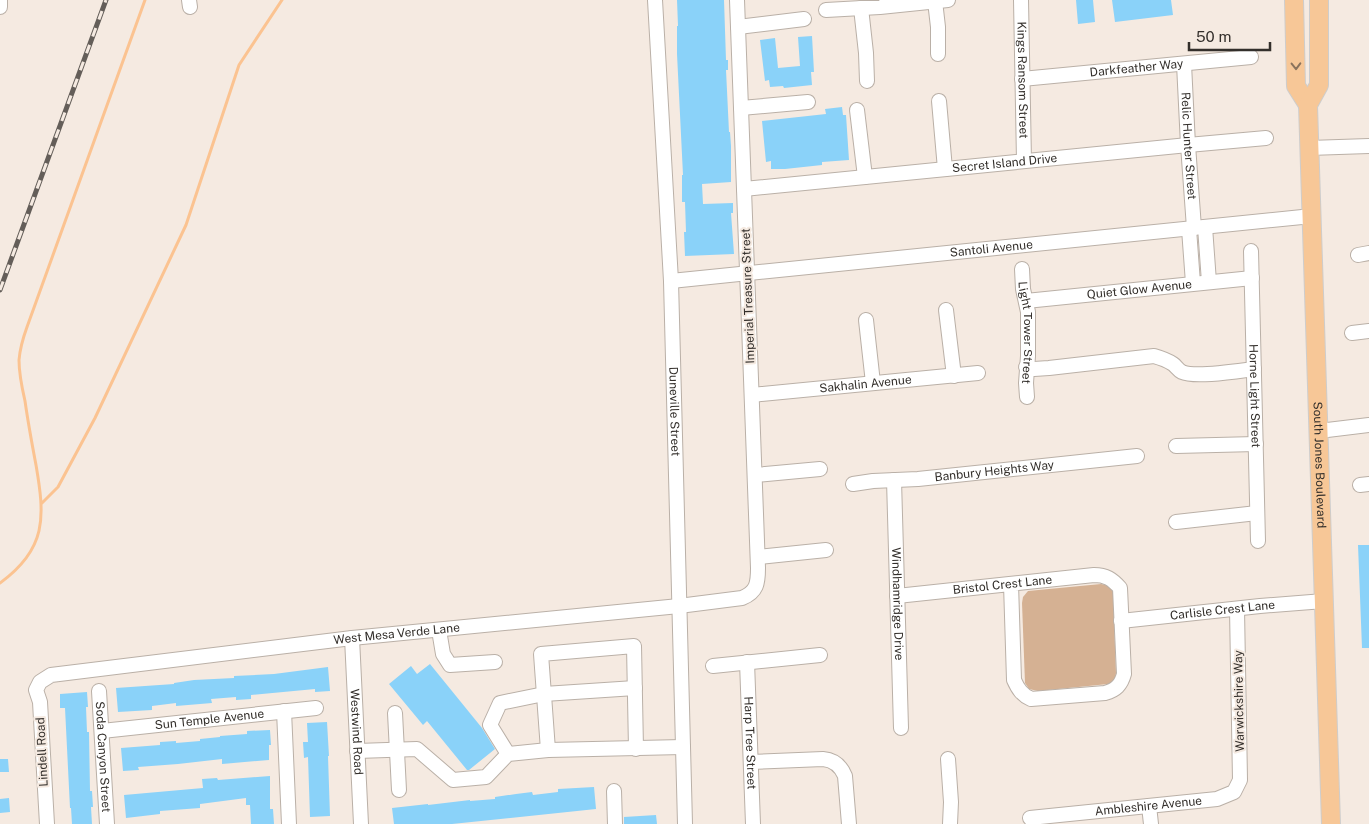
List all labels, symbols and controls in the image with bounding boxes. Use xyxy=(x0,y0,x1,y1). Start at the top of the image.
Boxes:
scale bar xyxy=(1189,20,1270,52)
street label: Kings Ransom Street xyxy=(1014,21,1031,139)
text: 50 m xyxy=(1196,28,1231,45)
street label: Darkfeather Way xyxy=(1089,56,1184,79)
one-way arrow xyxy=(1290,62,1301,70)
street label: Relic Hunter Street xyxy=(1178,92,1199,200)
street label: Secret Island Drive xyxy=(952,151,1058,175)
street label: Imperial Treasure Street xyxy=(739,228,757,364)
street label: Santoli Avenue xyxy=(949,237,1034,260)
street label: Quiet Glow Avenue xyxy=(1086,277,1193,302)
street label: Light Tower Street xyxy=(1016,281,1035,385)
street label: Horne Light Street xyxy=(1246,344,1263,448)
street label: Duneville Street xyxy=(666,366,683,457)
street label: Sakhalin Avenue xyxy=(819,372,912,395)
street label: South Jones Boulevard xyxy=(1310,401,1329,529)
street label: Banbury Heights Way xyxy=(934,458,1055,484)
street label: Windhamridge Drive xyxy=(889,547,906,661)
street label: Bristol Crest Lane xyxy=(952,572,1053,597)
street label: Carlisle Crest Lane xyxy=(1169,598,1276,623)
street label: West Mesa Verde Lane xyxy=(333,620,461,647)
street label: Warwickshire Way xyxy=(1231,650,1247,752)
street label: Westwind Road xyxy=(347,689,366,775)
street label: Harp Tree Street xyxy=(741,696,759,790)
street label: Soda Canyon Street xyxy=(93,701,113,813)
street label: Sun Temple Avenue xyxy=(154,707,265,732)
street label: Lindell Road xyxy=(33,717,51,787)
street label: Ambleshire Avenue xyxy=(1094,794,1203,818)

